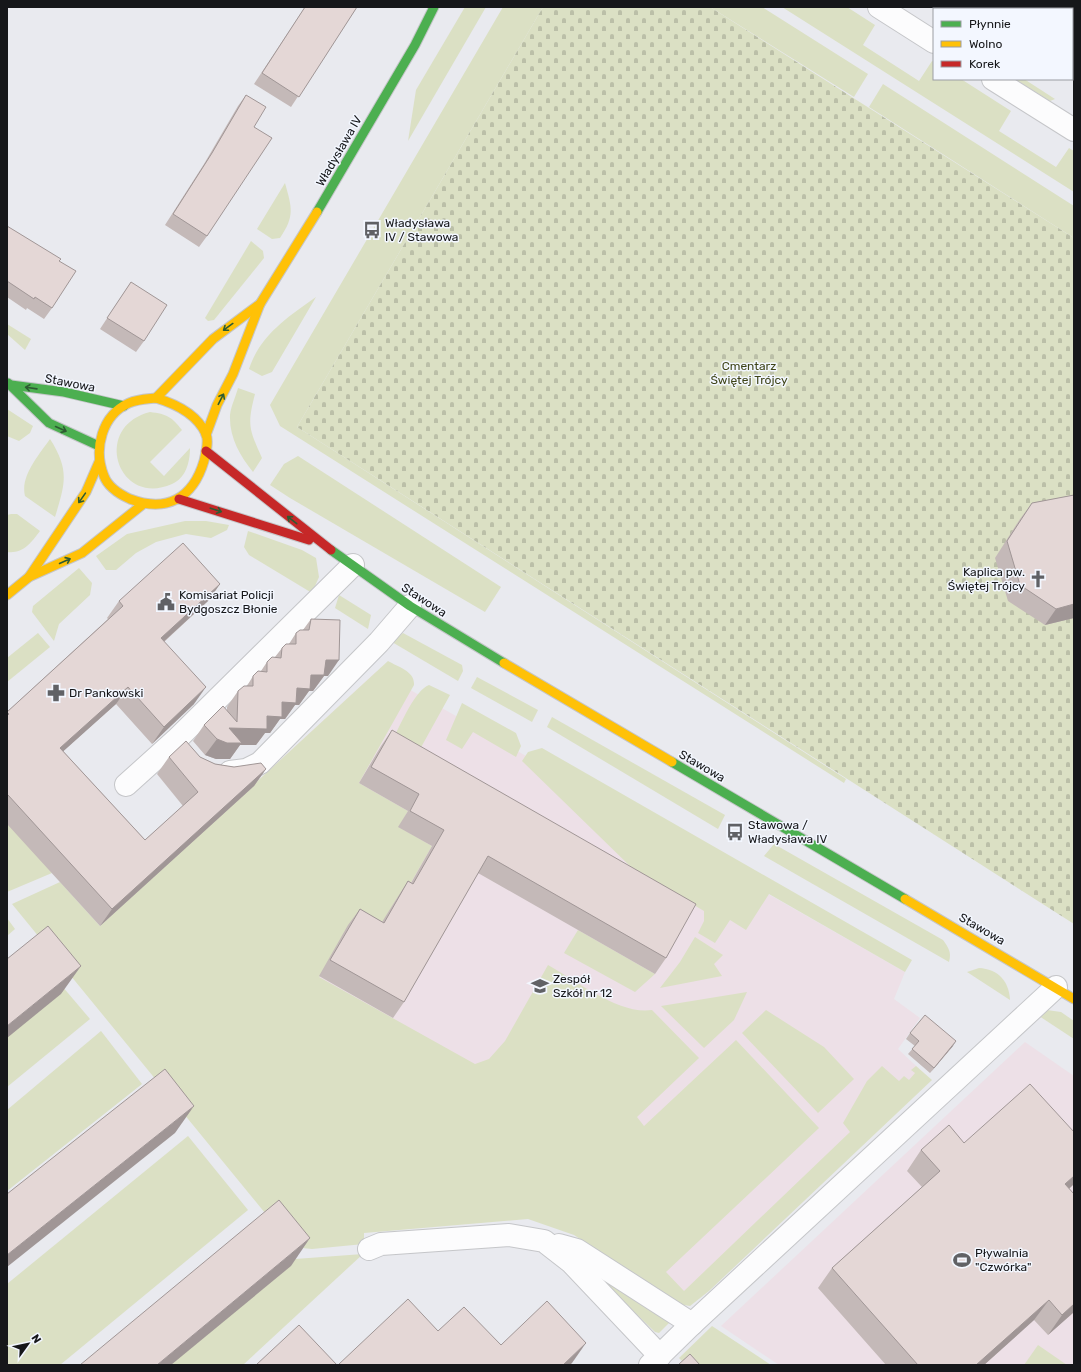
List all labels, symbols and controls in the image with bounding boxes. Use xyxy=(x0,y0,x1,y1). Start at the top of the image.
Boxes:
legend xyxy=(933,8,1073,80)
text: Płynnie xyxy=(969,17,1011,31)
text: Wolno xyxy=(969,37,1002,51)
text: Korek xyxy=(969,57,1001,71)
street label: Władysława IV xyxy=(313,113,365,189)
place label: Władysława IV / Stawowa xyxy=(385,216,458,244)
bus stop icon: Władysława IV / Stawowa xyxy=(362,220,382,240)
one-way arrow xyxy=(223,323,234,332)
park label: Cmentarz Świętej Trójcy xyxy=(710,359,788,387)
street label: Stawowa xyxy=(44,371,96,395)
one-way arrow xyxy=(25,384,38,392)
one-way arrow xyxy=(217,393,225,405)
one-way arrow xyxy=(54,426,66,433)
one-way arrow xyxy=(78,492,86,503)
one-way arrow xyxy=(210,506,222,514)
one-way arrow xyxy=(287,516,298,524)
one-way arrow xyxy=(59,557,71,564)
place label: Kaplica pw. Świętej Trójcy xyxy=(948,565,1025,593)
church icon: Kaplica pw. Świętej Trójcy xyxy=(1028,569,1048,589)
street label: Stawowa xyxy=(399,580,449,620)
place label: Komisariat Policji Bydgoszcz Błonie xyxy=(179,588,278,616)
public building icon: Komisariat Policji Bydgoszcz Błonie xyxy=(156,592,176,612)
pharmacy icon: Dr Pankowski xyxy=(46,683,66,703)
place label: Dr Pankowski xyxy=(69,686,143,700)
street label: Stawowa xyxy=(676,747,728,785)
place label: Stawowa / Władysława IV xyxy=(748,818,827,846)
bus stop icon: Stawowa / Władysława IV xyxy=(725,822,745,842)
street label: Stawowa xyxy=(956,910,1008,948)
place label: Zespół Szkół nr 12 xyxy=(553,972,612,1000)
school or university icon: Zespół Szkół nr 12 xyxy=(530,976,550,996)
place label: Pływalnia "Czwórka" xyxy=(975,1246,1031,1274)
sports icon: Pływalnia "Czwórka" xyxy=(952,1250,972,1270)
north arrow xyxy=(8,1324,48,1364)
text: N xyxy=(28,1332,44,1346)

